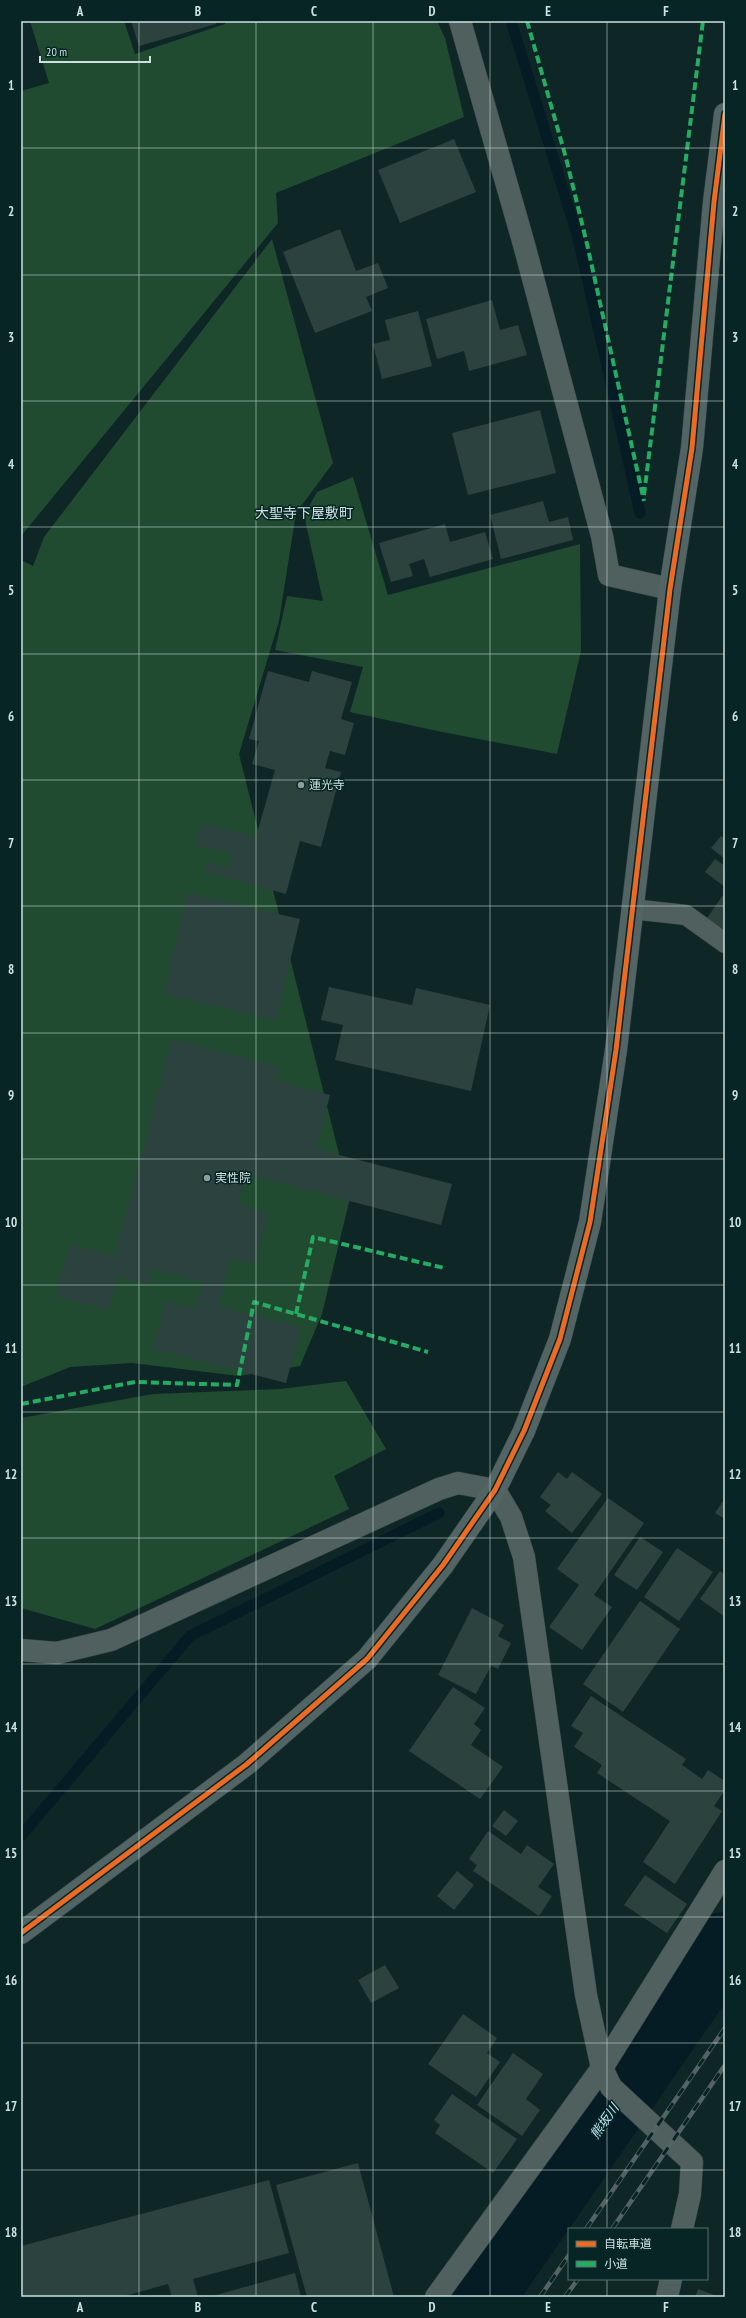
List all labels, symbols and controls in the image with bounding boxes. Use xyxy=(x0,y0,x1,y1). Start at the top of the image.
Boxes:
text: A xyxy=(76,3,84,20)
text: B xyxy=(195,3,201,20)
text: C xyxy=(311,3,317,20)
text: D xyxy=(429,3,436,20)
text: E xyxy=(545,3,551,20)
text: F xyxy=(663,3,669,20)
scale bar xyxy=(40,38,150,64)
text: 20 m xyxy=(46,44,67,59)
text: 1 xyxy=(8,77,14,94)
text: 1 xyxy=(732,77,738,94)
text: 2 xyxy=(8,203,14,220)
text: 2 xyxy=(732,203,738,220)
text: 3 xyxy=(8,329,14,346)
text: 3 xyxy=(732,329,738,346)
text: 4 xyxy=(8,456,15,473)
text: 4 xyxy=(732,456,739,473)
district label: 大聖寺下屋敷町 xyxy=(255,504,353,522)
text: 5 xyxy=(8,582,14,599)
text: 5 xyxy=(732,582,738,599)
text: 6 xyxy=(8,708,14,725)
text: 6 xyxy=(732,708,738,725)
place label: 蓮光寺 xyxy=(309,777,345,792)
marker: 蓮光寺 xyxy=(296,780,306,790)
text: 7 xyxy=(8,835,14,852)
text: 7 xyxy=(732,835,738,852)
text: 8 xyxy=(8,961,14,978)
text: 8 xyxy=(732,961,738,978)
text: 9 xyxy=(8,1087,14,1104)
text: 9 xyxy=(732,1087,738,1104)
place label: 実性院 xyxy=(215,1170,251,1185)
marker: 実性院 xyxy=(202,1173,212,1183)
text: 10 xyxy=(5,1214,17,1231)
text: 10 xyxy=(729,1214,741,1231)
text: 11 xyxy=(5,1340,17,1357)
text: 11 xyxy=(729,1340,741,1357)
text: 12 xyxy=(5,1466,17,1483)
text: 12 xyxy=(729,1466,741,1483)
text: 13 xyxy=(5,1593,17,1610)
text: 13 xyxy=(729,1593,741,1610)
text: 14 xyxy=(5,1719,18,1736)
text: 14 xyxy=(729,1719,742,1736)
text: 15 xyxy=(5,1845,17,1862)
text: 15 xyxy=(729,1845,741,1862)
text: 16 xyxy=(5,1972,17,1989)
text: 16 xyxy=(729,1972,741,1989)
text: 17 xyxy=(5,2098,17,2115)
text: 17 xyxy=(729,2098,741,2115)
water label: 熊坂川 xyxy=(586,2099,624,2142)
text: 18 xyxy=(5,2224,17,2241)
text: 18 xyxy=(729,2224,741,2241)
legend xyxy=(568,2228,708,2280)
text: 自転車道 xyxy=(604,2236,652,2251)
text: 小道 xyxy=(604,2256,628,2271)
text: A xyxy=(76,2299,84,2316)
text: B xyxy=(195,2299,201,2316)
text: C xyxy=(311,2299,317,2316)
text: D xyxy=(429,2299,436,2316)
text: E xyxy=(545,2299,551,2316)
text: F xyxy=(663,2299,669,2316)

